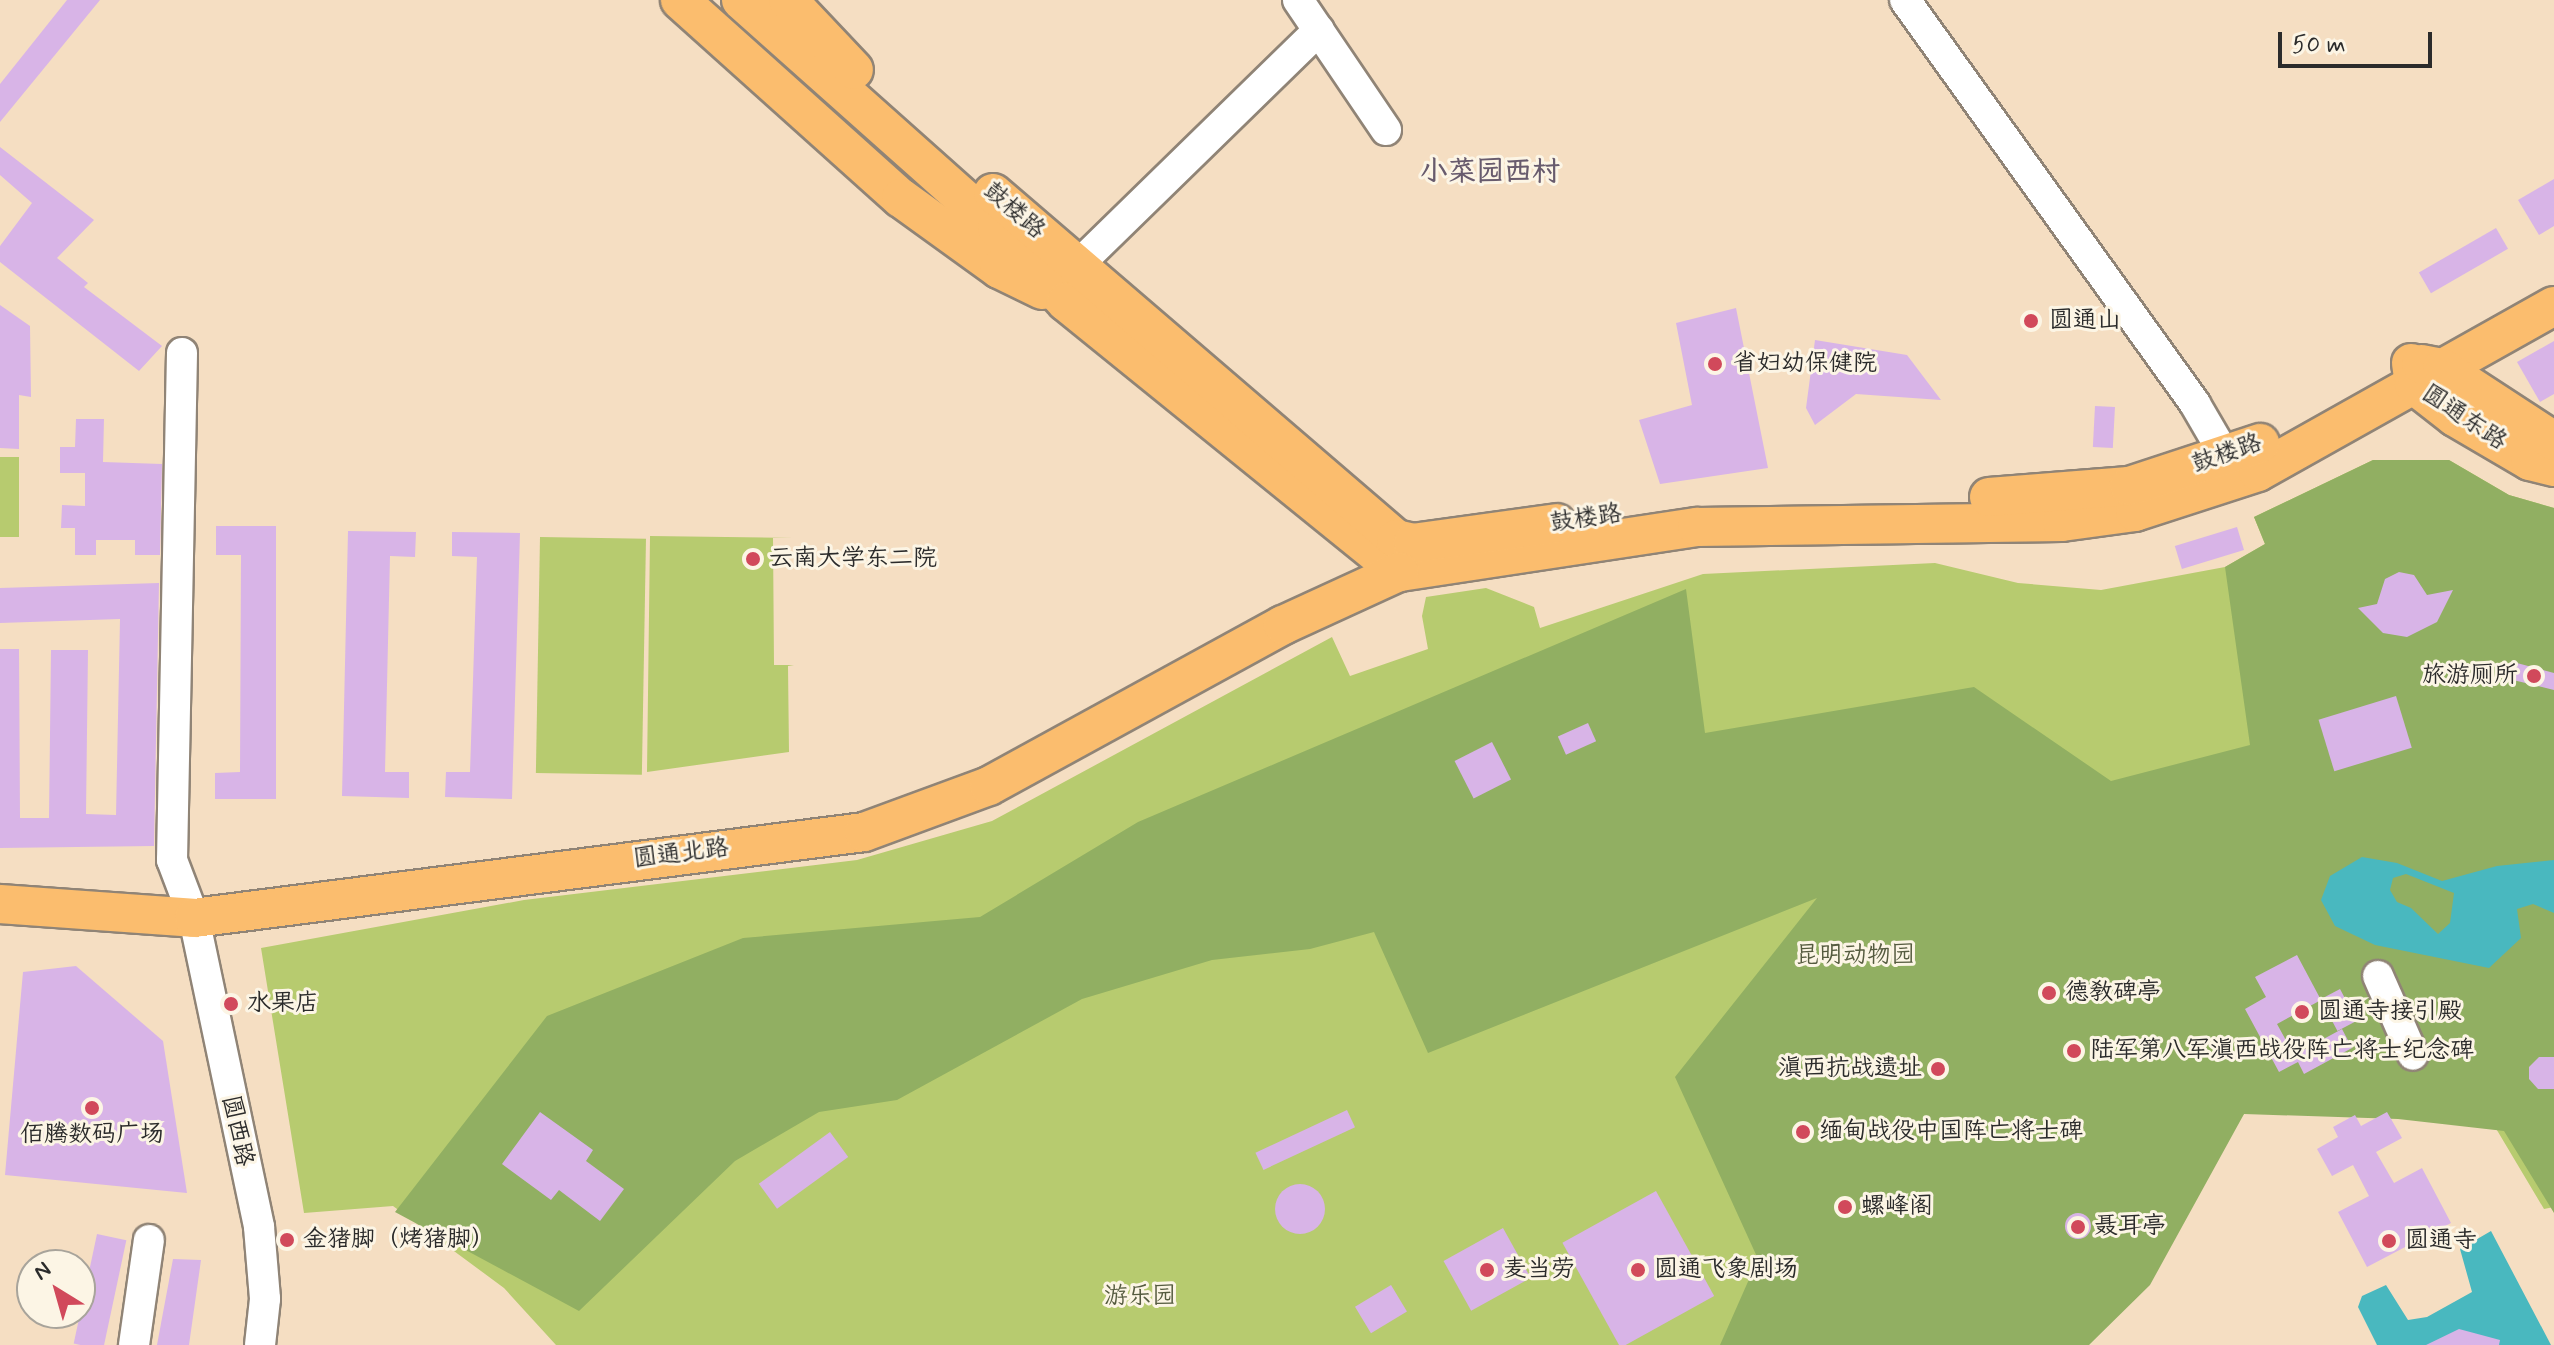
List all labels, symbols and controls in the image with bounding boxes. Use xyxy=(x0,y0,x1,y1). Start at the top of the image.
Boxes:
scale bar xyxy=(2282,16,2436,66)
text: 50 m xyxy=(2292,30,2346,61)
district label: 小菜园西村 xyxy=(1420,156,1560,190)
street label: 鼓楼路 xyxy=(977,177,1051,245)
place label: 圆通山 xyxy=(2049,307,2121,335)
marker: 圆通山 xyxy=(2020,310,2042,332)
place label: 省妇幼保健院 xyxy=(1733,350,1877,378)
marker: 省妇幼保健院 xyxy=(1704,353,1726,375)
street label: 圆通东路 xyxy=(2416,379,2512,457)
street label: 鼓楼路 xyxy=(2188,429,2266,479)
street label: 鼓楼路 xyxy=(1548,500,1624,538)
place label: 云南大学东二院 xyxy=(769,545,937,573)
marker: 云南大学东二院 xyxy=(744,550,762,568)
place label: 旅游厕所 xyxy=(2422,662,2518,690)
marker: 旅游厕所 xyxy=(2525,667,2543,685)
street label: 圆通北路 xyxy=(632,834,730,874)
park label: 昆明动物园 xyxy=(1795,942,1915,970)
place label: 德教碑亭 xyxy=(2065,979,2161,1007)
marker: 德教碑亭 xyxy=(2040,984,2058,1002)
place label: 水果店 xyxy=(247,990,319,1018)
marker: 水果店 xyxy=(222,995,240,1013)
place label: 圆通寺接引殿 xyxy=(2318,998,2462,1026)
marker: 圆通寺接引殿 xyxy=(2293,1003,2311,1021)
place label: 陆军第八军滇西战役阵亡将士纪念碑 xyxy=(2090,1037,2474,1065)
marker: 陆军第八军滇西战役阵亡将士纪念碑 xyxy=(2065,1042,2083,1060)
place label: 滇西抗战遗址 xyxy=(1778,1055,1922,1083)
marker: 滇西抗战遗址 xyxy=(1929,1060,1947,1078)
street label: 圆西路 xyxy=(215,1093,259,1169)
marker: 佰腾数码广场 xyxy=(83,1099,101,1117)
place label: 缅甸战役中国阵亡将士碑 xyxy=(1819,1118,2083,1146)
place label: 佰腾数码广场 xyxy=(20,1121,164,1149)
marker: 缅甸战役中国阵亡将士碑 xyxy=(1794,1123,1812,1141)
place label: 螺峰阁 xyxy=(1861,1193,1933,1221)
marker: 螺峰阁 xyxy=(1836,1198,1854,1216)
place label: 聂耳亭 xyxy=(2094,1213,2166,1241)
marker: 聂耳亭 xyxy=(2069,1218,2087,1236)
place label: 金猪脚（烤猪脚） xyxy=(303,1226,495,1254)
place label: 圆通寺 xyxy=(2405,1227,2477,1255)
marker: 金猪脚（烤猪脚） xyxy=(278,1231,296,1249)
marker: 圆通寺 xyxy=(2380,1232,2398,1250)
north arrow xyxy=(16,1249,96,1329)
text: N xyxy=(28,1256,57,1287)
place label: 麦当劳 xyxy=(1503,1256,1575,1284)
place label: 圆通飞象剧场 xyxy=(1654,1256,1798,1284)
marker: 麦当劳 xyxy=(1478,1261,1496,1279)
marker: 圆通飞象剧场 xyxy=(1629,1261,1647,1279)
park label: 游乐园 xyxy=(1104,1283,1176,1311)

